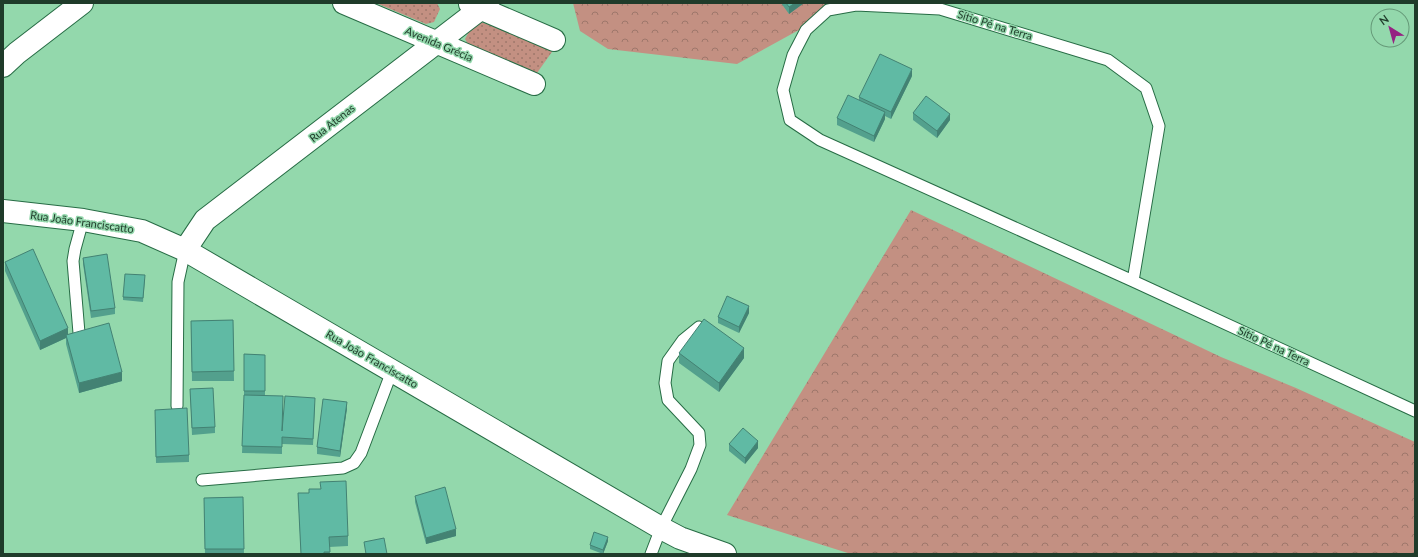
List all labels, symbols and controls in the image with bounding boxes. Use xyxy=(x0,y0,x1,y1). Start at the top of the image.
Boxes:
street label: Sítio Pé na Terra xyxy=(956,7,1034,42)
north arrow xyxy=(1370,8,1410,48)
text: N xyxy=(1376,12,1391,27)
street label: Avenida Grécia xyxy=(403,23,475,64)
street label: Rua Atenas xyxy=(306,101,357,144)
street label: Rua João Franciscatto xyxy=(30,208,135,235)
street label: Sítio Pé na Terra xyxy=(1236,323,1312,368)
street label: Rua João Franciscatto xyxy=(324,327,421,390)

